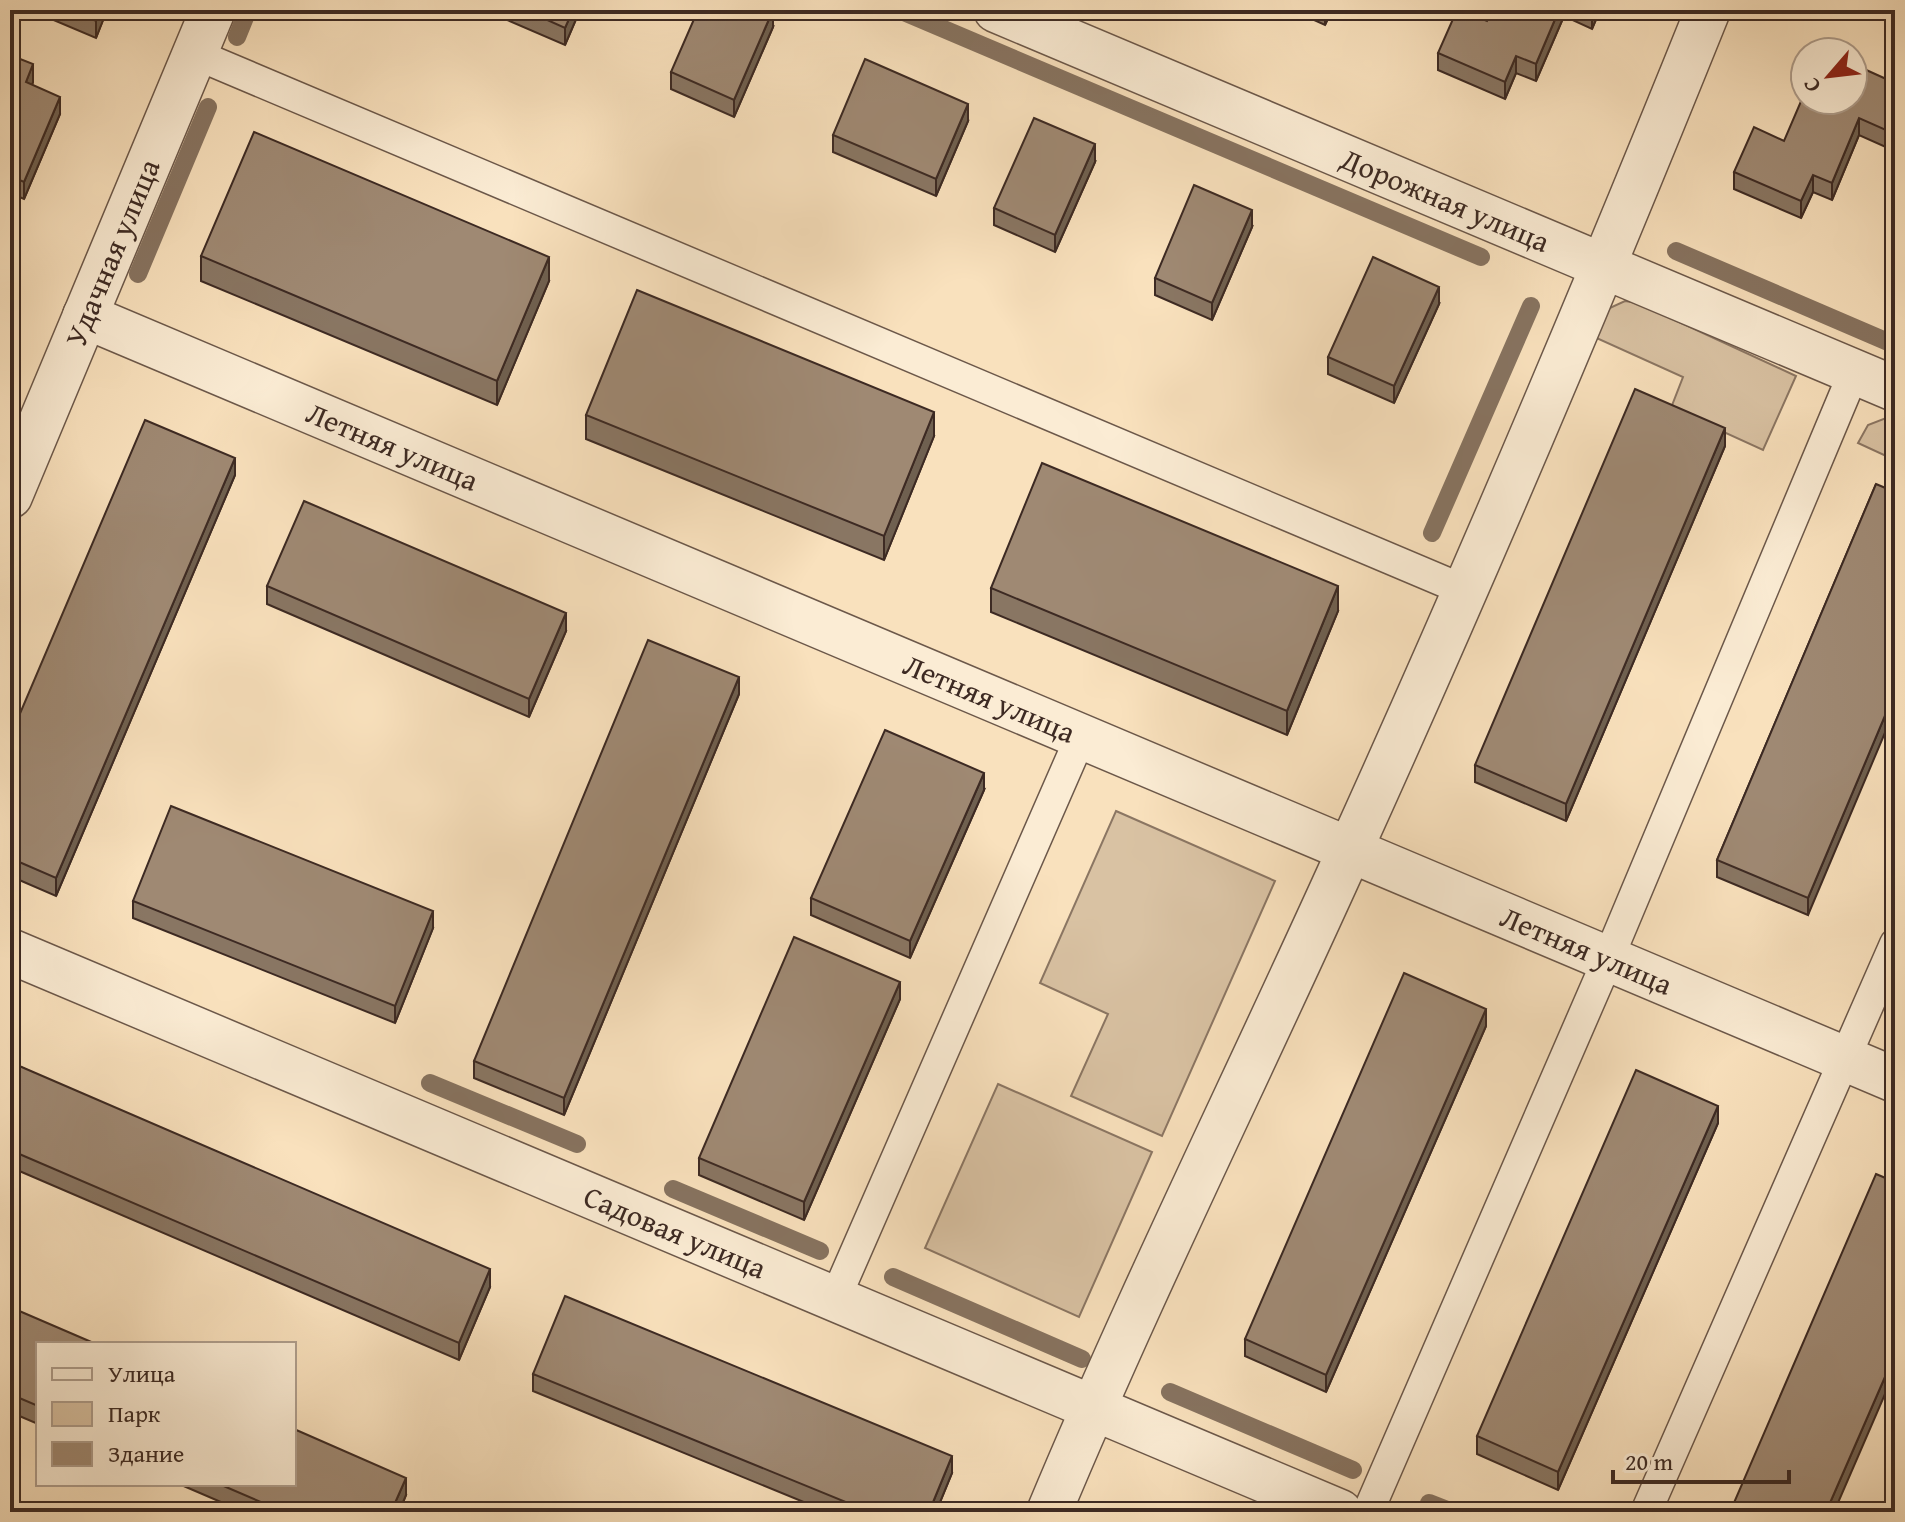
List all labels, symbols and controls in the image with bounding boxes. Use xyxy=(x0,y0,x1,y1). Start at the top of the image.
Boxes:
north arrow xyxy=(1789,36,1869,116)
text: С xyxy=(1794,72,1828,98)
street label: Дорожная улица xyxy=(1334,136,1557,263)
street label: Удачная улица xyxy=(53,151,171,353)
street label: Летняя улица xyxy=(300,390,486,502)
street label: Летняя улица xyxy=(897,642,1083,754)
street label: Летняя улица xyxy=(1494,894,1680,1006)
street label: Садовая улица xyxy=(577,1174,774,1290)
legend xyxy=(36,1342,296,1486)
text: Улица xyxy=(108,1356,176,1391)
text: Парк xyxy=(108,1396,161,1431)
scale bar xyxy=(1613,1434,1789,1484)
text: Здание xyxy=(108,1436,184,1471)
text: 20 m xyxy=(1625,1444,1673,1479)

